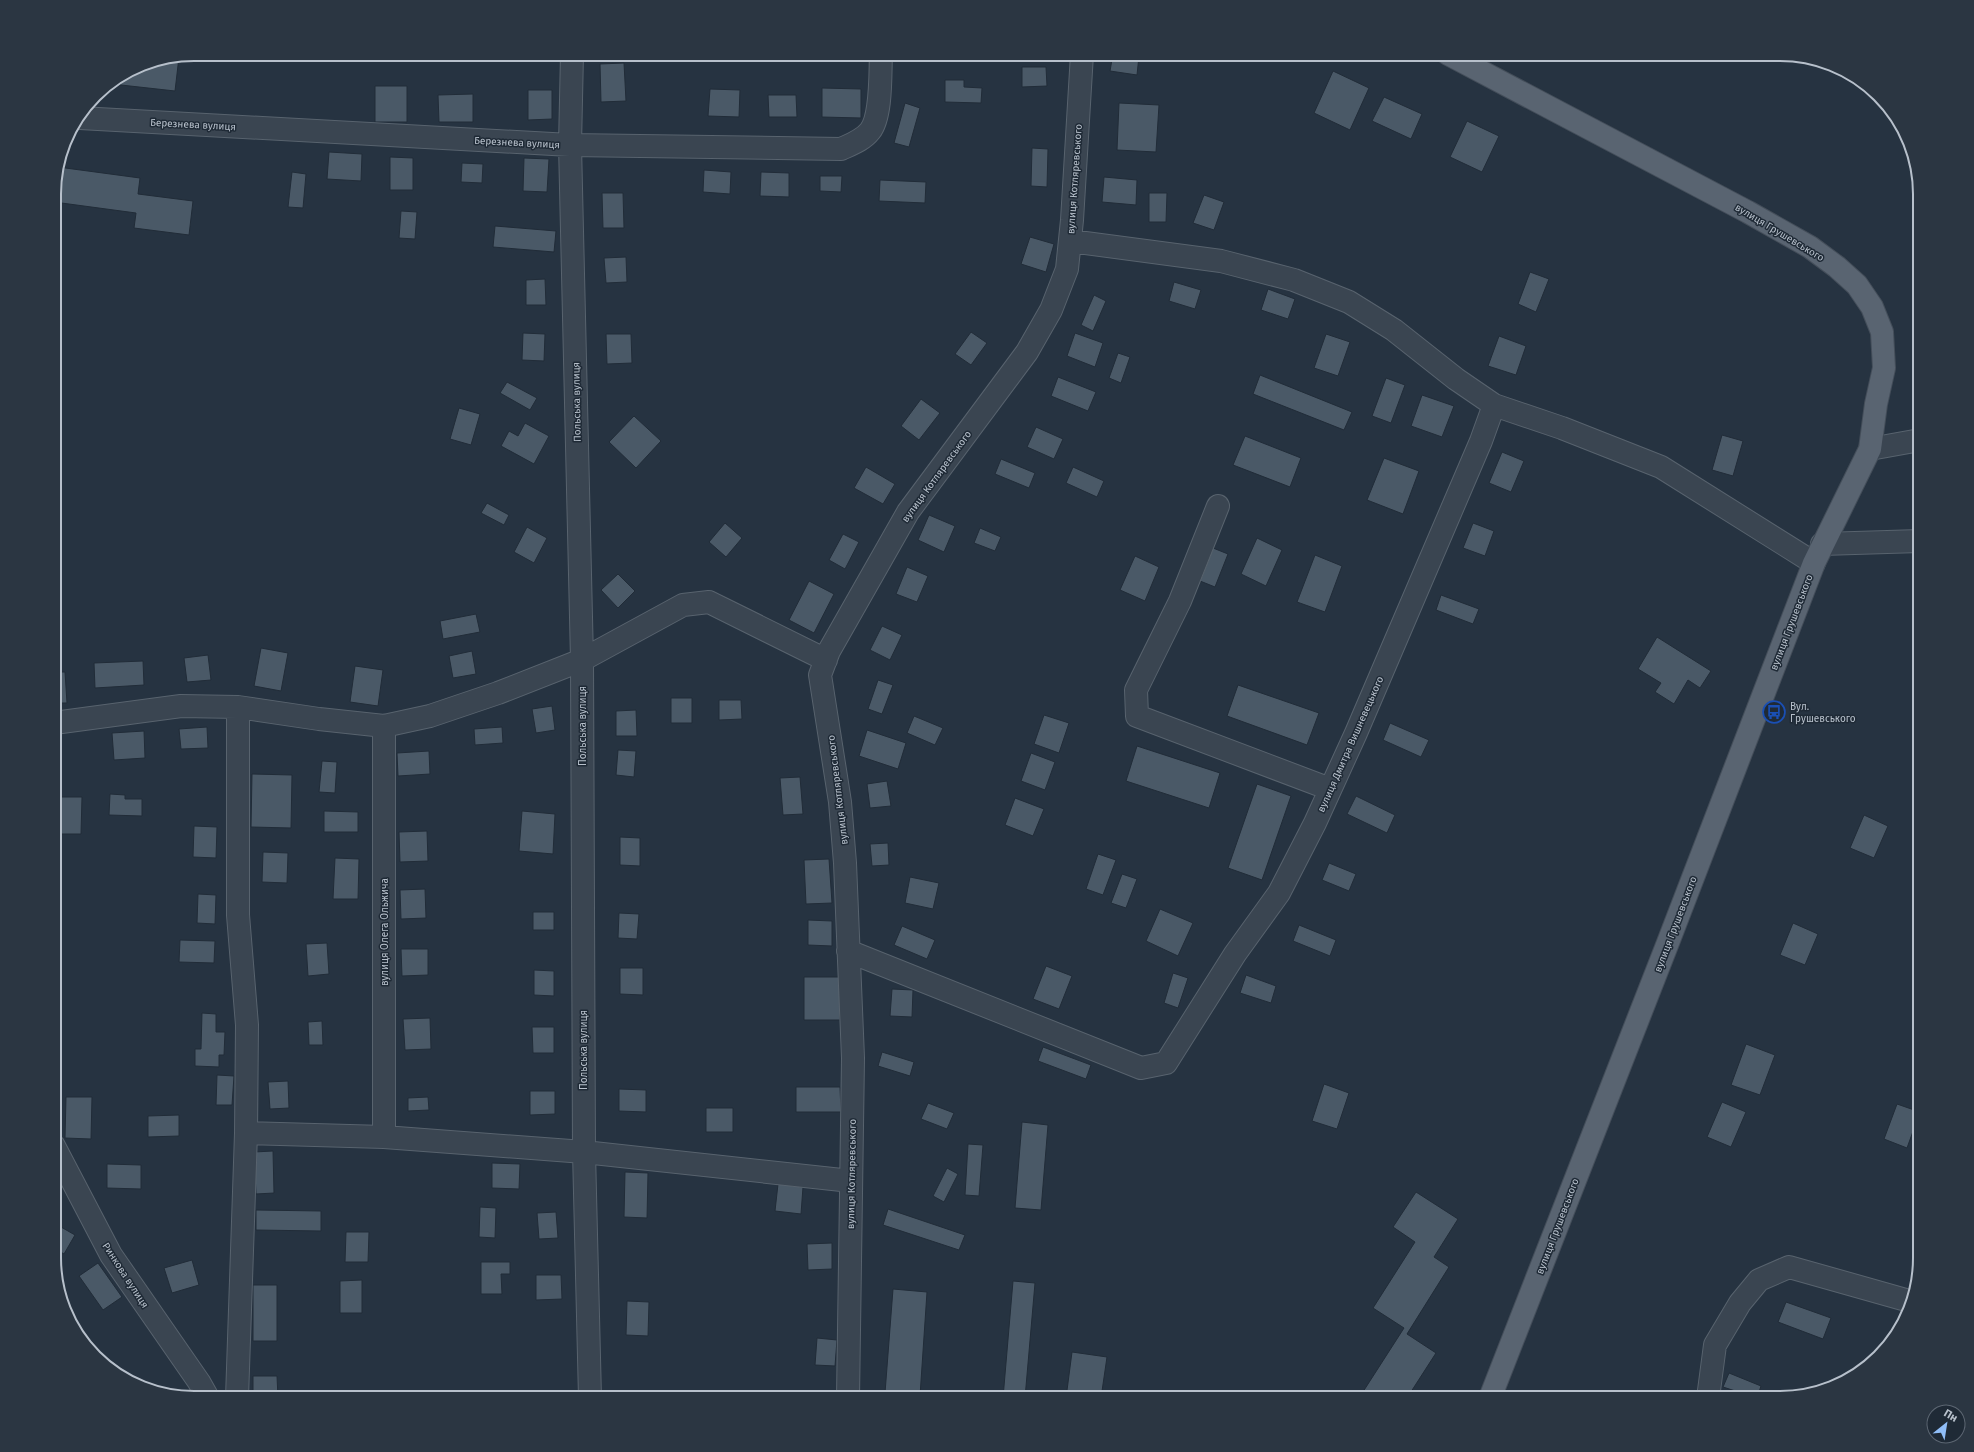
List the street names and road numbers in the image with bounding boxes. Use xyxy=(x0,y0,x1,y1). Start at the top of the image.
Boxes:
street label: Березнева вулиця xyxy=(150,117,236,133)
street label: вулиця Котляревського xyxy=(1065,123,1085,235)
street label: Березнева вулиця xyxy=(474,135,560,151)
street label: вулиця Грушевського xyxy=(1733,202,1826,264)
street label: Польська вулиця xyxy=(570,362,584,442)
street label: вулиця Котляревського xyxy=(899,428,974,525)
street label: вулиця Грушевського xyxy=(1768,573,1816,672)
street label: вулиця Дмитра Вишневецького xyxy=(1315,674,1386,814)
street label: Польська вулиця xyxy=(577,686,589,766)
street label: вулиця Котляревського xyxy=(825,734,851,845)
street label: вулиця Грушевського xyxy=(1652,875,1700,974)
street label: вулиця Олега Ольжича xyxy=(379,878,391,986)
street label: Польська вулиця xyxy=(578,1010,590,1090)
street label: вулиця Котляревського xyxy=(845,1119,859,1229)
street label: вулиця Грушевського xyxy=(1534,1177,1582,1276)
street label: Ринкова вулиця xyxy=(100,1241,151,1310)

